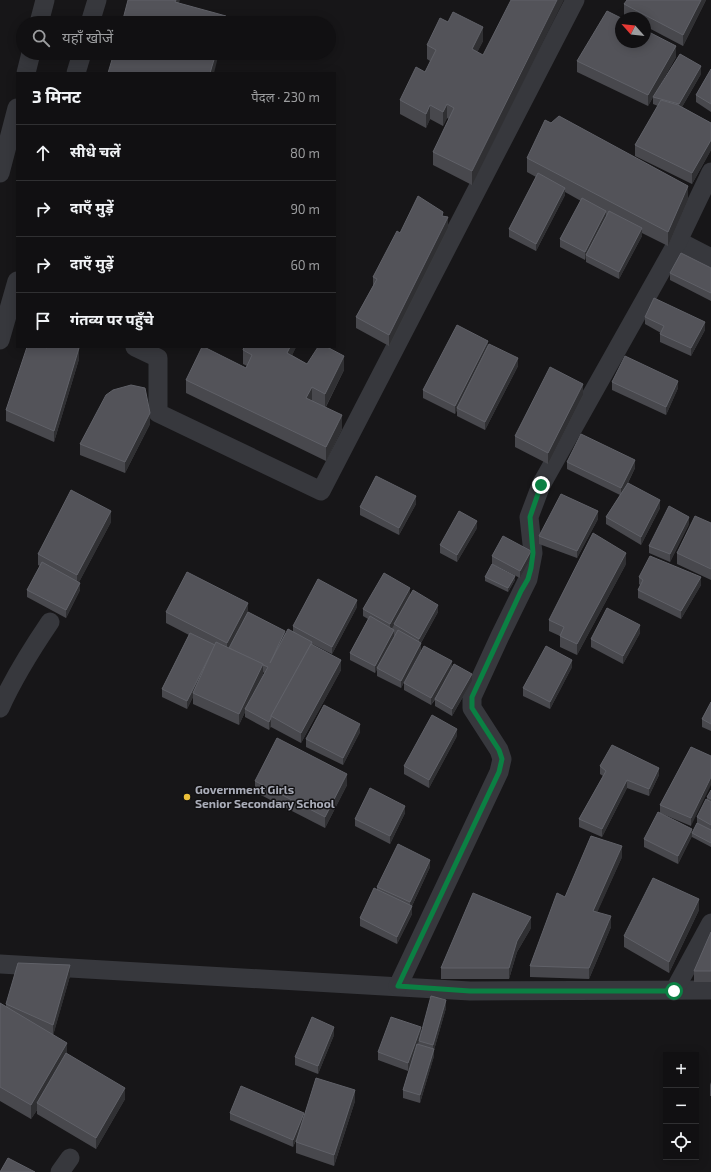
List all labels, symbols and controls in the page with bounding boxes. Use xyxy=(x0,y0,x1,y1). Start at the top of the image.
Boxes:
north arrow xyxy=(615,12,651,48)
search box xyxy=(16,16,336,60)
icon: search xyxy=(30,27,52,49)
text: यहाँ खोजें xyxy=(62,28,113,46)
text: 3 मिनट xyxy=(32,86,81,106)
text: पैदल · 230 m xyxy=(251,89,320,105)
icon: ahead xyxy=(32,142,54,164)
text: सीधे चलें xyxy=(70,142,121,160)
text: 80 m xyxy=(290,145,320,161)
icon: right xyxy=(32,198,54,220)
text: दाएँ मुड़ें xyxy=(70,198,114,216)
text: 90 m xyxy=(290,201,320,217)
icon: right xyxy=(32,254,54,276)
text: दाएँ मुड़ें xyxy=(70,254,114,272)
text: 60 m xyxy=(290,257,320,273)
icon: arrive xyxy=(32,310,54,332)
text: गंतव्य पर पहुँचे xyxy=(70,310,154,328)
route end xyxy=(532,476,550,494)
place label: Government Girls Senior Secondary School xyxy=(195,782,335,811)
marker: Government Girls Senior Secondary School xyxy=(182,792,192,802)
route start xyxy=(665,982,683,1000)
map controls xyxy=(663,1052,699,1160)
button: + xyxy=(663,1052,699,1088)
button: − xyxy=(663,1088,699,1124)
button: locate xyxy=(663,1124,699,1160)

